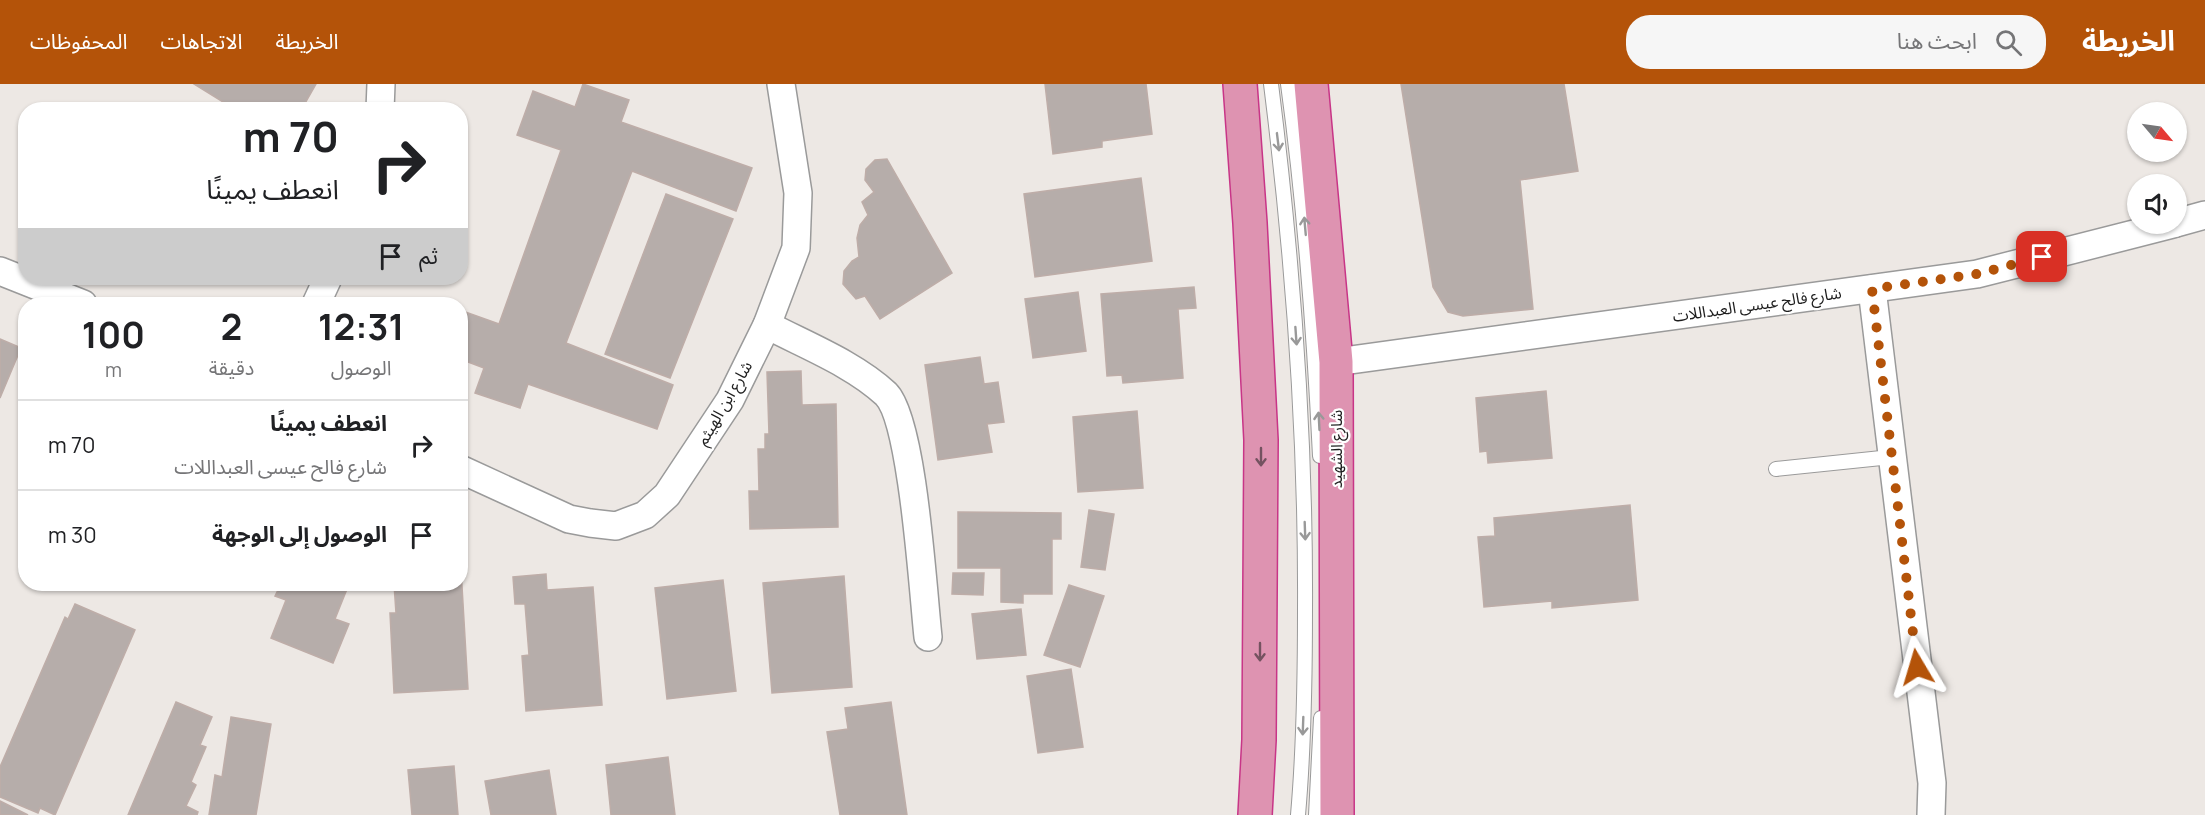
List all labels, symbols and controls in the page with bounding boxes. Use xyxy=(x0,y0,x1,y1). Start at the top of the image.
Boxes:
search box xyxy=(1626,15,2046,69)
text: الخريطة xyxy=(2082,21,2175,59)
text: ابحث هنا xyxy=(1897,26,1977,56)
icon: search xyxy=(1992,26,2025,59)
text: المحفوظات xyxy=(30,27,127,55)
text: الاتجاهات xyxy=(160,27,242,55)
text: الخريطة xyxy=(275,27,338,55)
north arrow xyxy=(2127,102,2187,162)
map controls xyxy=(2127,102,2187,234)
text: 70 m xyxy=(243,107,339,165)
icon: right xyxy=(360,126,438,204)
one-way arrow xyxy=(1273,132,1284,151)
text: انعطف يمينًا xyxy=(206,170,339,207)
button: sound xyxy=(2127,174,2187,234)
one-way arrow xyxy=(1299,217,1310,237)
pin xyxy=(2016,231,2067,282)
icon: arrive xyxy=(374,240,407,273)
icon: arrive xyxy=(2025,240,2058,273)
text: ثم xyxy=(419,241,438,271)
street label: شارع فالح عيسى العبداللات xyxy=(1671,281,1843,329)
text: 2 xyxy=(221,302,242,351)
text: 12:31 xyxy=(318,302,404,351)
text: 100 xyxy=(82,310,145,359)
one-way arrow xyxy=(1291,326,1302,346)
text: دقيقة xyxy=(209,354,254,381)
text: الوصول xyxy=(331,354,392,381)
text: m xyxy=(105,356,122,383)
street label: شارع ابن الهيثم xyxy=(691,357,759,450)
text: انعطف يمينًا xyxy=(270,408,387,438)
street label: شارع الشهيد xyxy=(1325,410,1349,488)
one-way arrow xyxy=(1313,411,1324,431)
icon: right xyxy=(405,429,438,462)
text: 70 m xyxy=(48,430,96,460)
one-way arrow xyxy=(1255,446,1267,466)
text: شارع فالح عيسى العبداللات xyxy=(174,453,387,480)
text: الوصول إلى الوجهة xyxy=(212,519,387,549)
icon: arrive xyxy=(405,519,438,552)
text: 30 m xyxy=(48,520,97,550)
one-way arrow xyxy=(1299,520,1310,540)
position arrow xyxy=(1885,635,1949,699)
one-way arrow xyxy=(1254,641,1265,661)
one-way arrow xyxy=(1298,715,1309,735)

